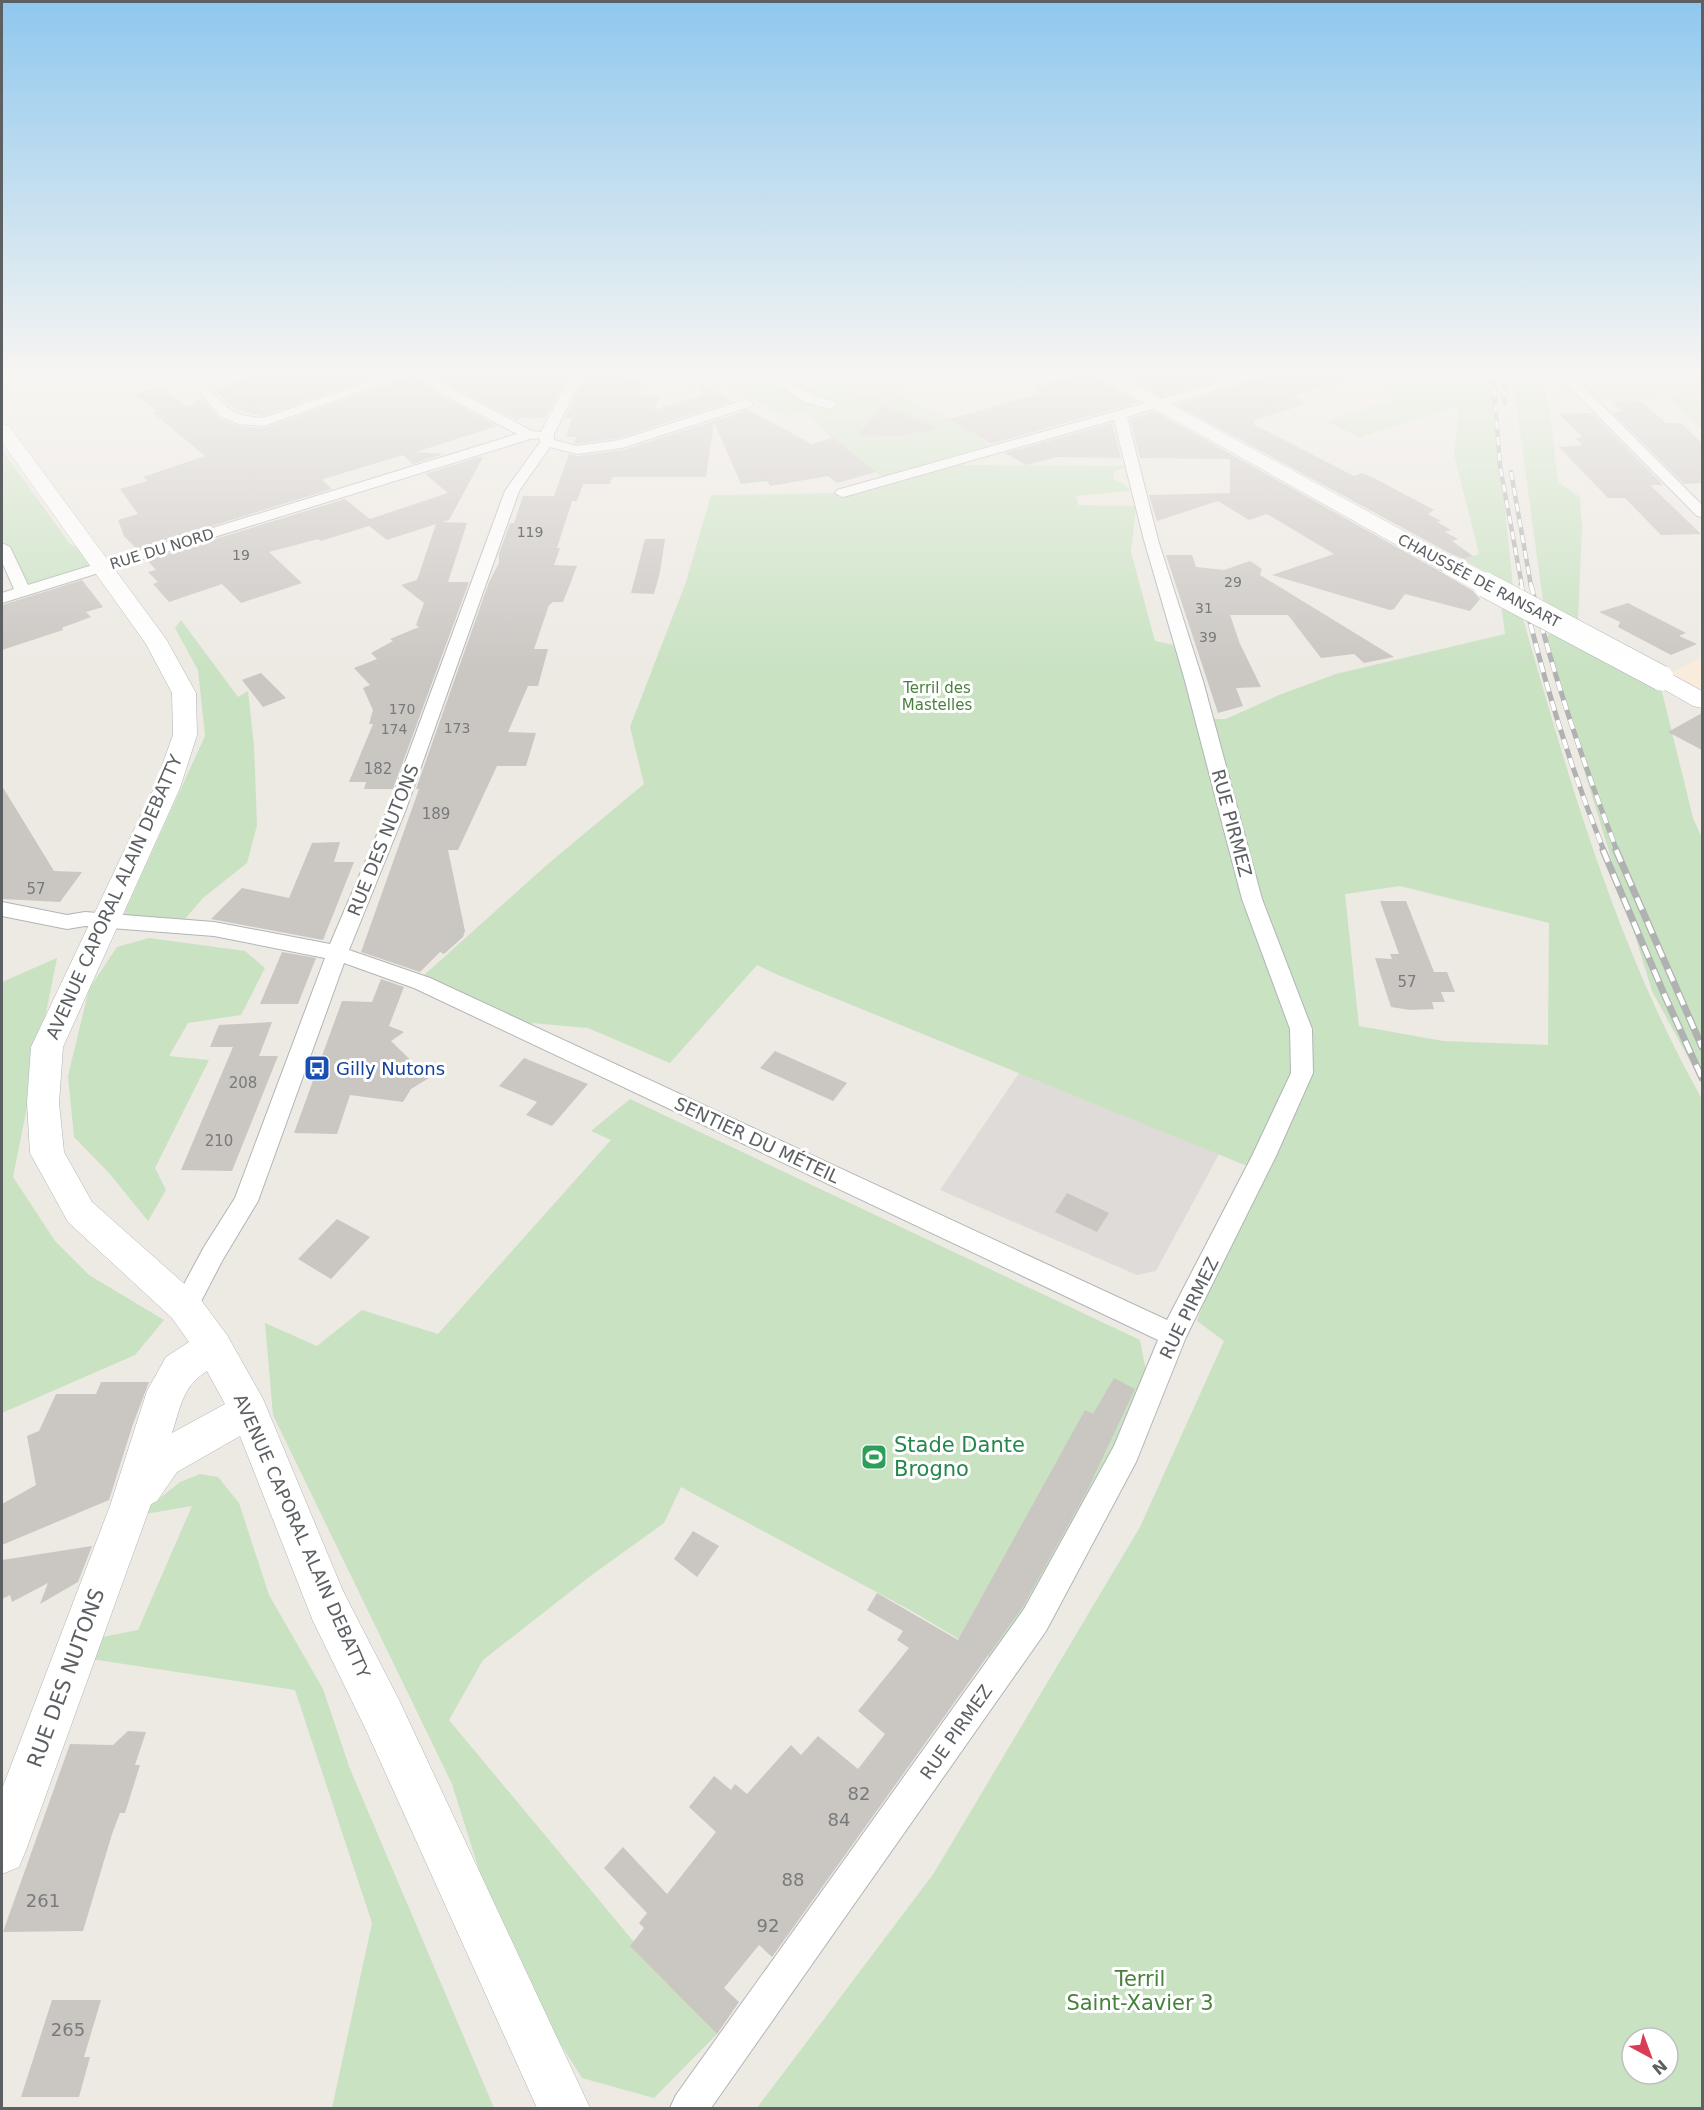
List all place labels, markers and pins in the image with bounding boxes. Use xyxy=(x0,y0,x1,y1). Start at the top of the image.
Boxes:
bus stop icon: Gilly Nutons xyxy=(302,1053,332,1083)
place label: Gilly Nutons xyxy=(336,1058,445,1079)
place label: Stade Dante Brogno xyxy=(894,1433,1025,1481)
sports icon: Stade Dante Brogno xyxy=(859,1442,889,1472)

